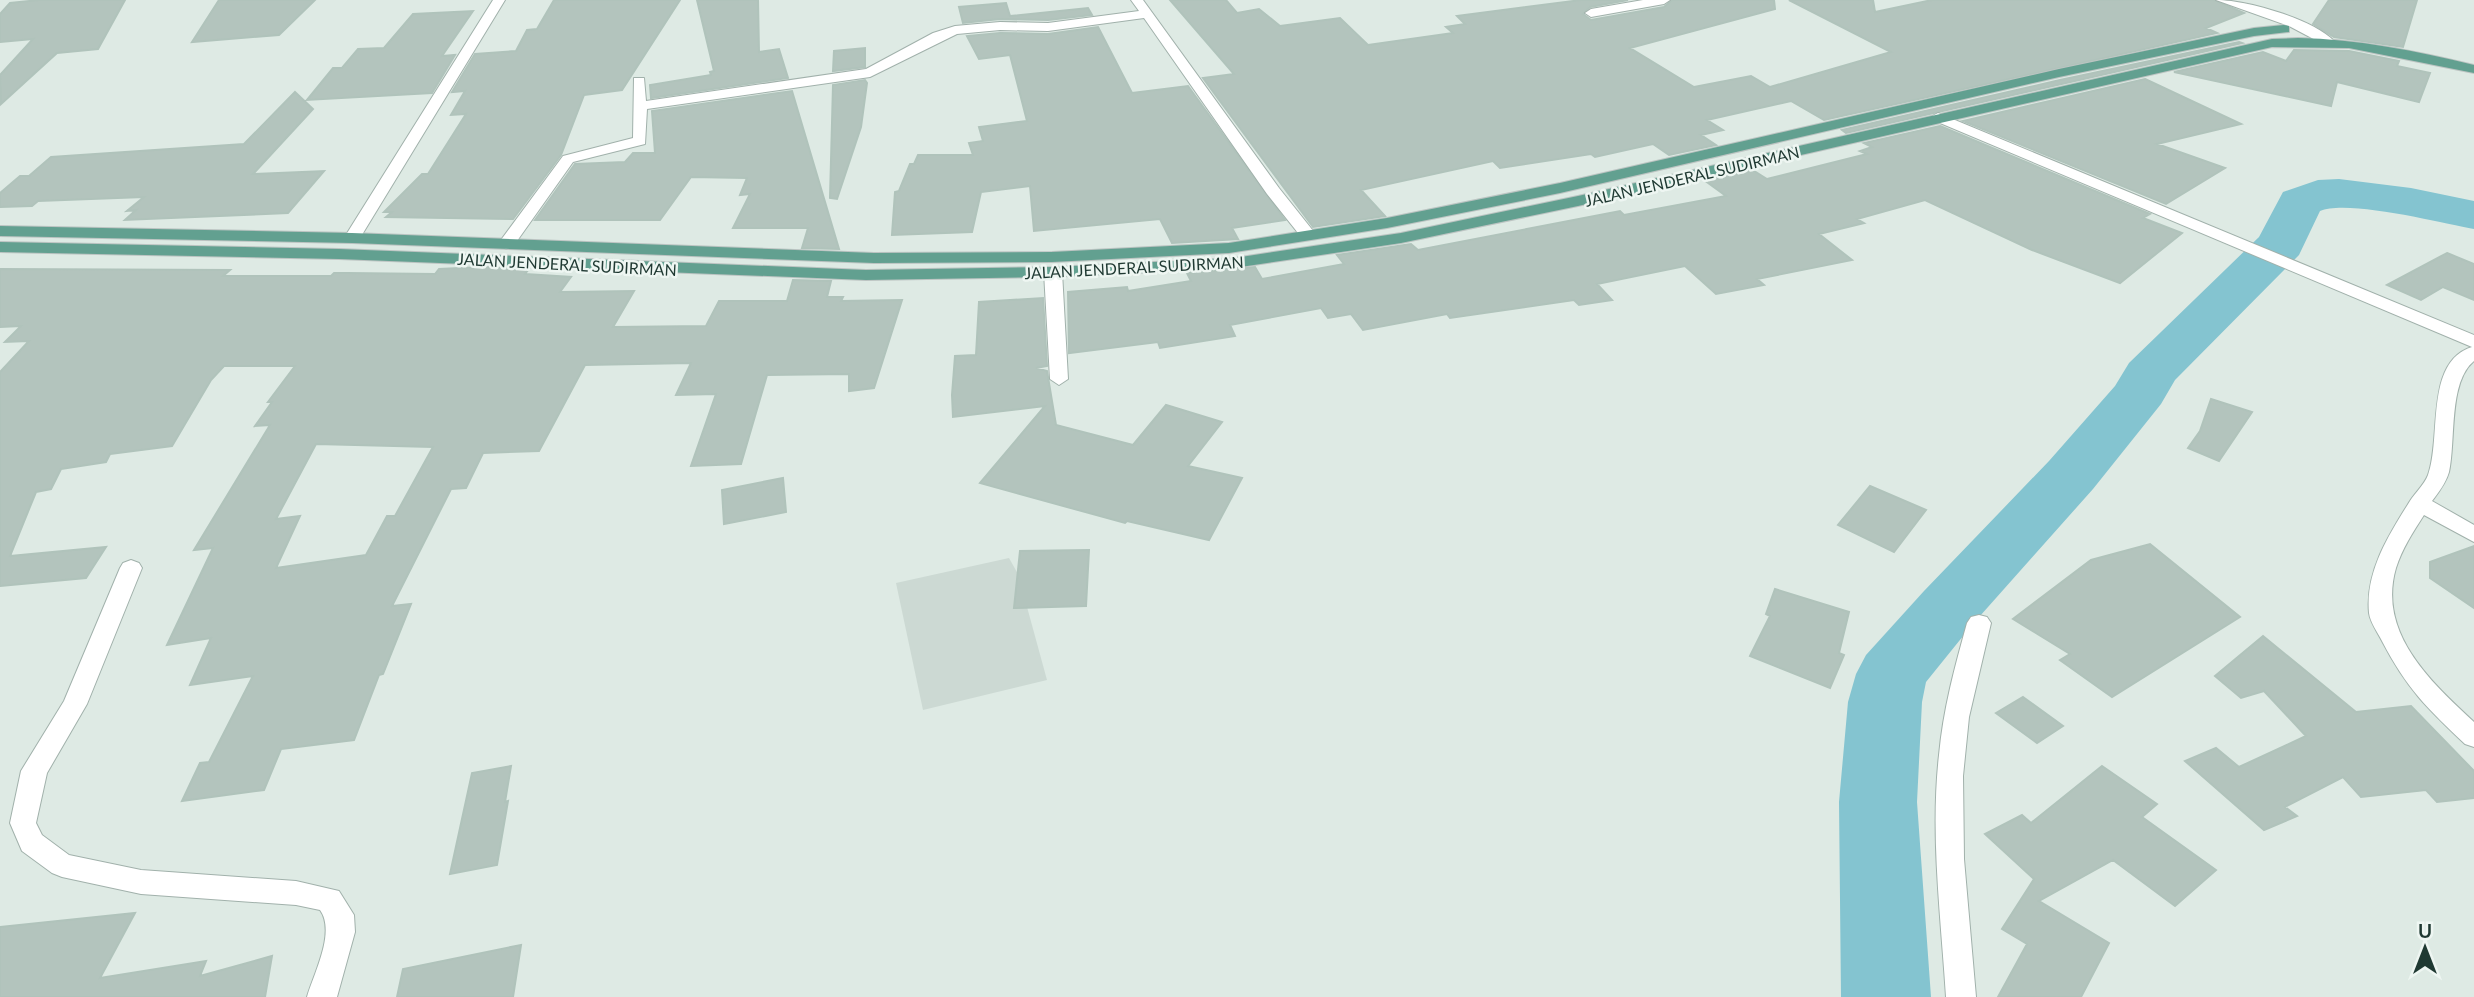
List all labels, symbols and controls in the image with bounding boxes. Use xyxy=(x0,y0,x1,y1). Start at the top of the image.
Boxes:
street label: JALAN JENDERAL SUDIRMAN xyxy=(1583,142,1801,210)
street label: JALAN JENDERAL SUDIRMAN xyxy=(457,249,677,279)
street label: JALAN JENDERAL SUDIRMAN xyxy=(1024,252,1244,282)
north arrow xyxy=(2390,913,2460,983)
text: U xyxy=(2418,919,2432,942)

